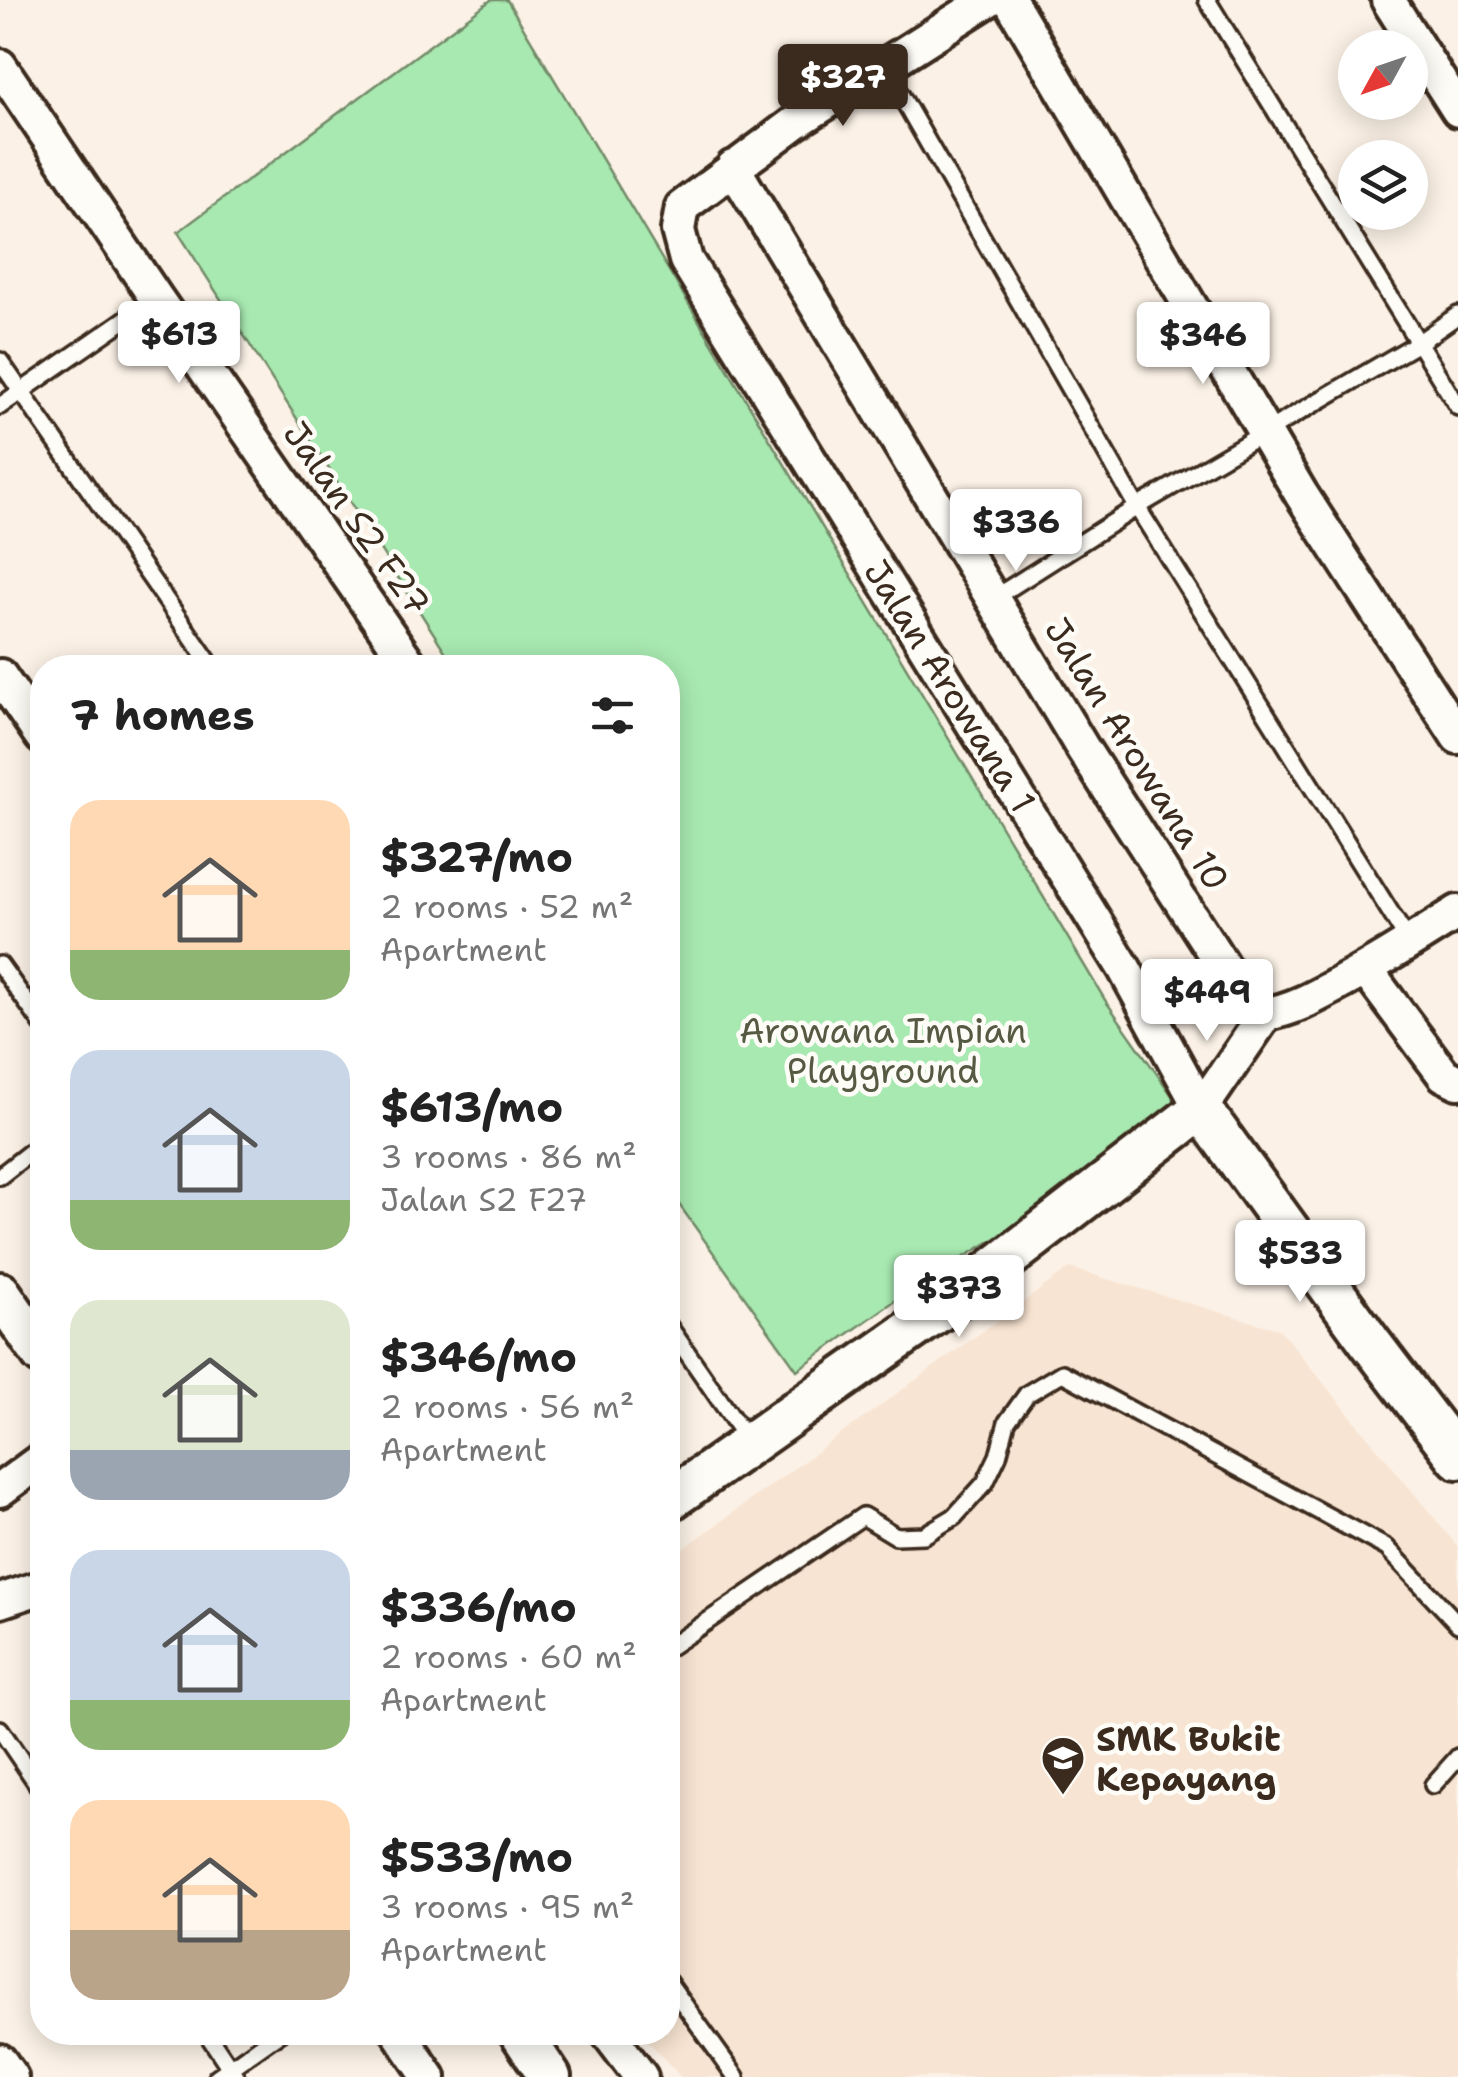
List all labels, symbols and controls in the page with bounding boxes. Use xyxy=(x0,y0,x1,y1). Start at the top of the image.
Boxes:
north arrow xyxy=(1338,30,1428,120)
map controls xyxy=(1338,30,1428,230)
pin: $327 xyxy=(784,44,902,129)
text: $327 xyxy=(800,55,886,98)
button: layers xyxy=(1338,140,1428,230)
pin: $613 xyxy=(120,301,238,386)
pin: $346 xyxy=(1144,302,1262,387)
text: $613 xyxy=(140,312,218,355)
text: $346 xyxy=(1159,313,1247,356)
street label: Jalan S2 F27 xyxy=(273,412,441,624)
pin: $336 xyxy=(957,489,1075,574)
text: $336 xyxy=(972,500,1060,543)
street label: Jalan Arowana 1 xyxy=(853,551,1047,821)
street label: Jalan Arowana 10 xyxy=(1034,609,1240,899)
text: 7 homes xyxy=(70,687,255,743)
icon: filters xyxy=(585,688,640,743)
text: $327/mo xyxy=(380,829,573,885)
icon: home xyxy=(150,840,270,960)
text: 2 rooms · 52 m² xyxy=(380,885,633,928)
text: Apartment xyxy=(380,928,547,971)
pin: $449 xyxy=(1148,959,1266,1044)
text: $449 xyxy=(1163,970,1251,1013)
park label: Arowana Impian Playground xyxy=(739,1007,1027,1094)
text: $613/mo xyxy=(380,1079,563,1135)
icon: home xyxy=(150,1090,270,1210)
text: 3 rooms · 86 m² xyxy=(380,1135,637,1178)
text: Jalan S2 F27 xyxy=(380,1178,587,1221)
pin: $533 xyxy=(1241,1220,1359,1305)
text: $533 xyxy=(1257,1231,1343,1274)
pin: $373 xyxy=(900,1255,1018,1340)
text: $373 xyxy=(916,1266,1002,1309)
text: $346/mo xyxy=(380,1329,577,1385)
icon: home xyxy=(150,1340,270,1460)
text: 2 rooms · 56 m² xyxy=(380,1385,634,1428)
text: Apartment xyxy=(380,1428,547,1471)
text: $336/mo xyxy=(380,1579,577,1635)
icon: home xyxy=(150,1590,270,1710)
text: 2 rooms · 60 m² xyxy=(380,1635,637,1678)
text: Apartment xyxy=(380,1678,547,1721)
place label: SMK Bukit Kepayang xyxy=(1096,1715,1281,1802)
school or university icon: SMK Bukit Kepayang xyxy=(1040,1735,1086,1796)
text: $533/mo xyxy=(380,1829,573,1885)
icon: home xyxy=(150,1840,270,1960)
text: 3 rooms · 95 m² xyxy=(380,1885,634,1928)
text: Apartment xyxy=(380,1928,547,1971)

